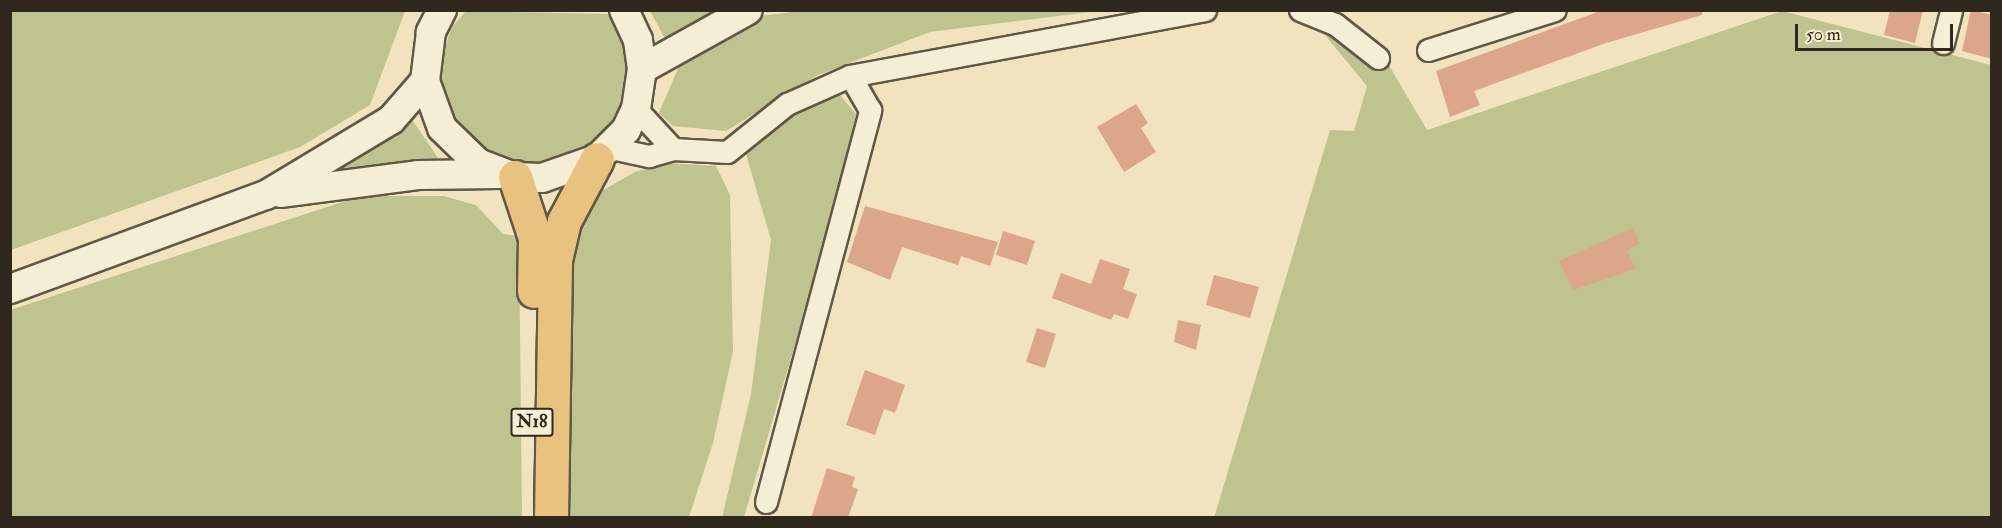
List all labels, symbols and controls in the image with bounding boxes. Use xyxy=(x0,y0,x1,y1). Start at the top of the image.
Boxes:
scale bar xyxy=(1798,12,1956,50)
text: 50 m xyxy=(1806,23,1841,46)
road number: N18 xyxy=(510,407,554,437)

